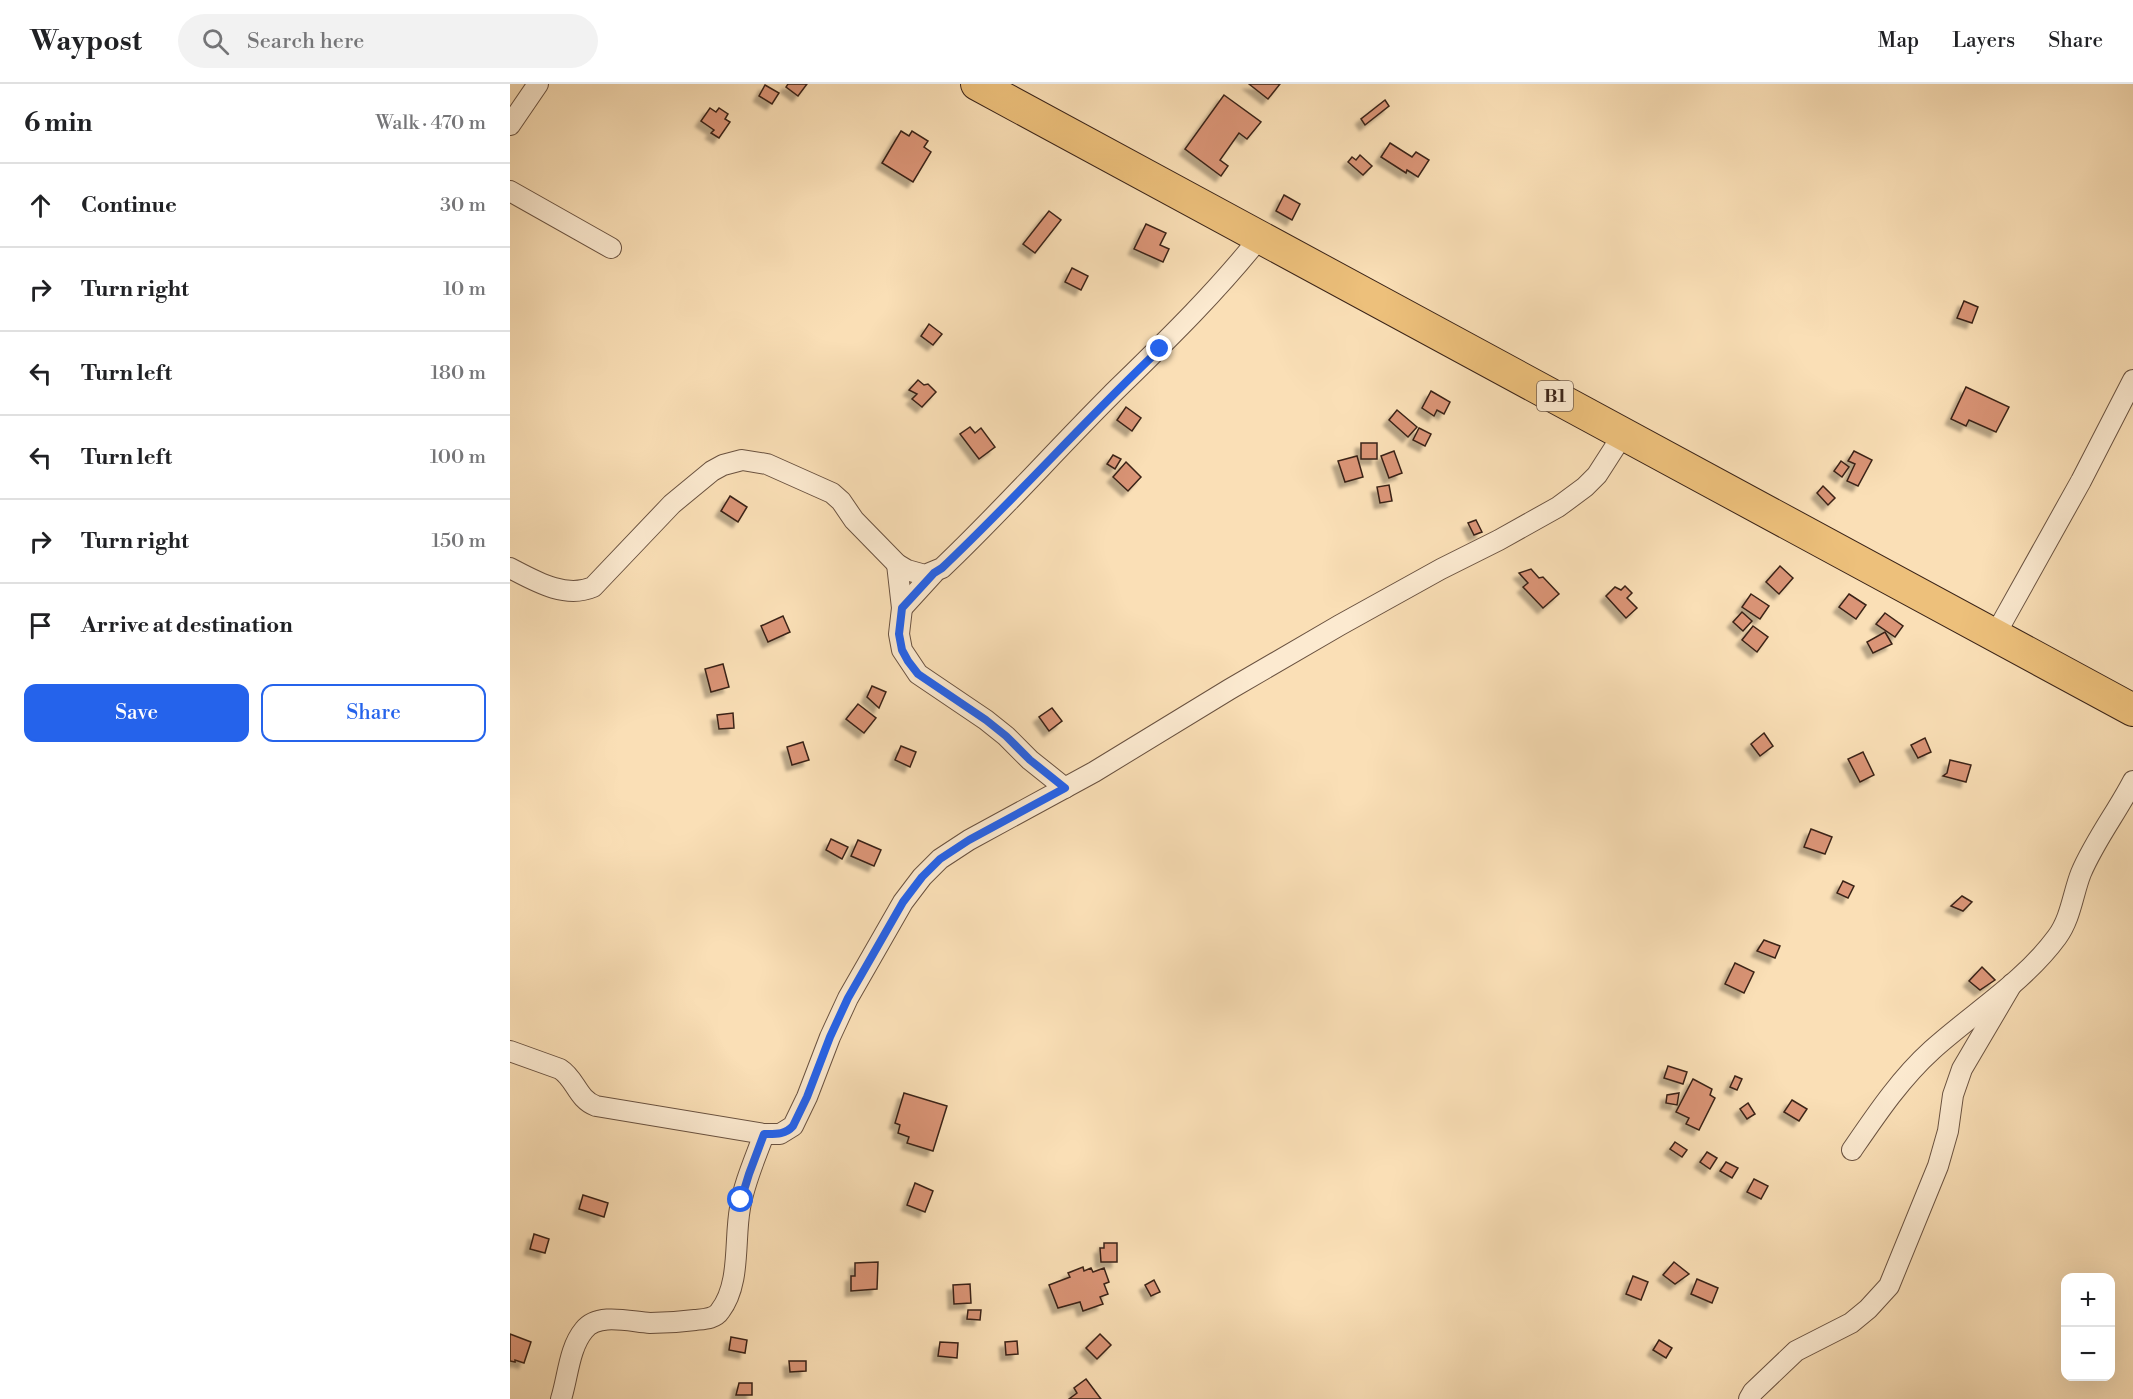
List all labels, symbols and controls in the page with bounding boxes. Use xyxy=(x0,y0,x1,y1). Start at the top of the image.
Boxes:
search box xyxy=(178,14,598,68)
text: Waypost xyxy=(30,24,142,59)
icon: search xyxy=(199,25,232,58)
text: Search here xyxy=(247,28,364,55)
text: Map xyxy=(1878,28,1919,54)
text: Layers xyxy=(1952,28,2015,54)
text: Share xyxy=(2048,28,2103,54)
text: 6 min xyxy=(24,107,92,139)
text: Walk · 470 m xyxy=(376,111,486,136)
icon: ahead xyxy=(24,189,57,222)
text: Continue xyxy=(81,192,177,219)
text: 30 m xyxy=(440,193,486,218)
icon: right xyxy=(24,273,57,306)
text: Turn right xyxy=(81,276,189,303)
text: 10 m xyxy=(443,277,486,302)
route end xyxy=(1146,335,1172,361)
icon: left xyxy=(24,357,57,390)
text: Turn left xyxy=(81,360,172,387)
text: 180 m xyxy=(431,361,486,386)
road number: B1 xyxy=(1537,381,1573,411)
icon: left xyxy=(24,441,57,474)
text: Turn left xyxy=(81,444,172,471)
text: 100 m xyxy=(430,445,486,470)
icon: right xyxy=(24,525,57,558)
text: Turn right xyxy=(81,528,189,555)
text: 150 m xyxy=(431,529,486,554)
icon: arrive xyxy=(24,609,57,642)
text: Arrive at destination xyxy=(81,612,293,639)
button: Save xyxy=(24,684,249,742)
button: Share xyxy=(261,684,486,742)
route start xyxy=(727,1186,753,1212)
map controls xyxy=(2061,1273,2115,1381)
button: + xyxy=(2061,1273,2115,1327)
button: − xyxy=(2061,1327,2115,1381)

